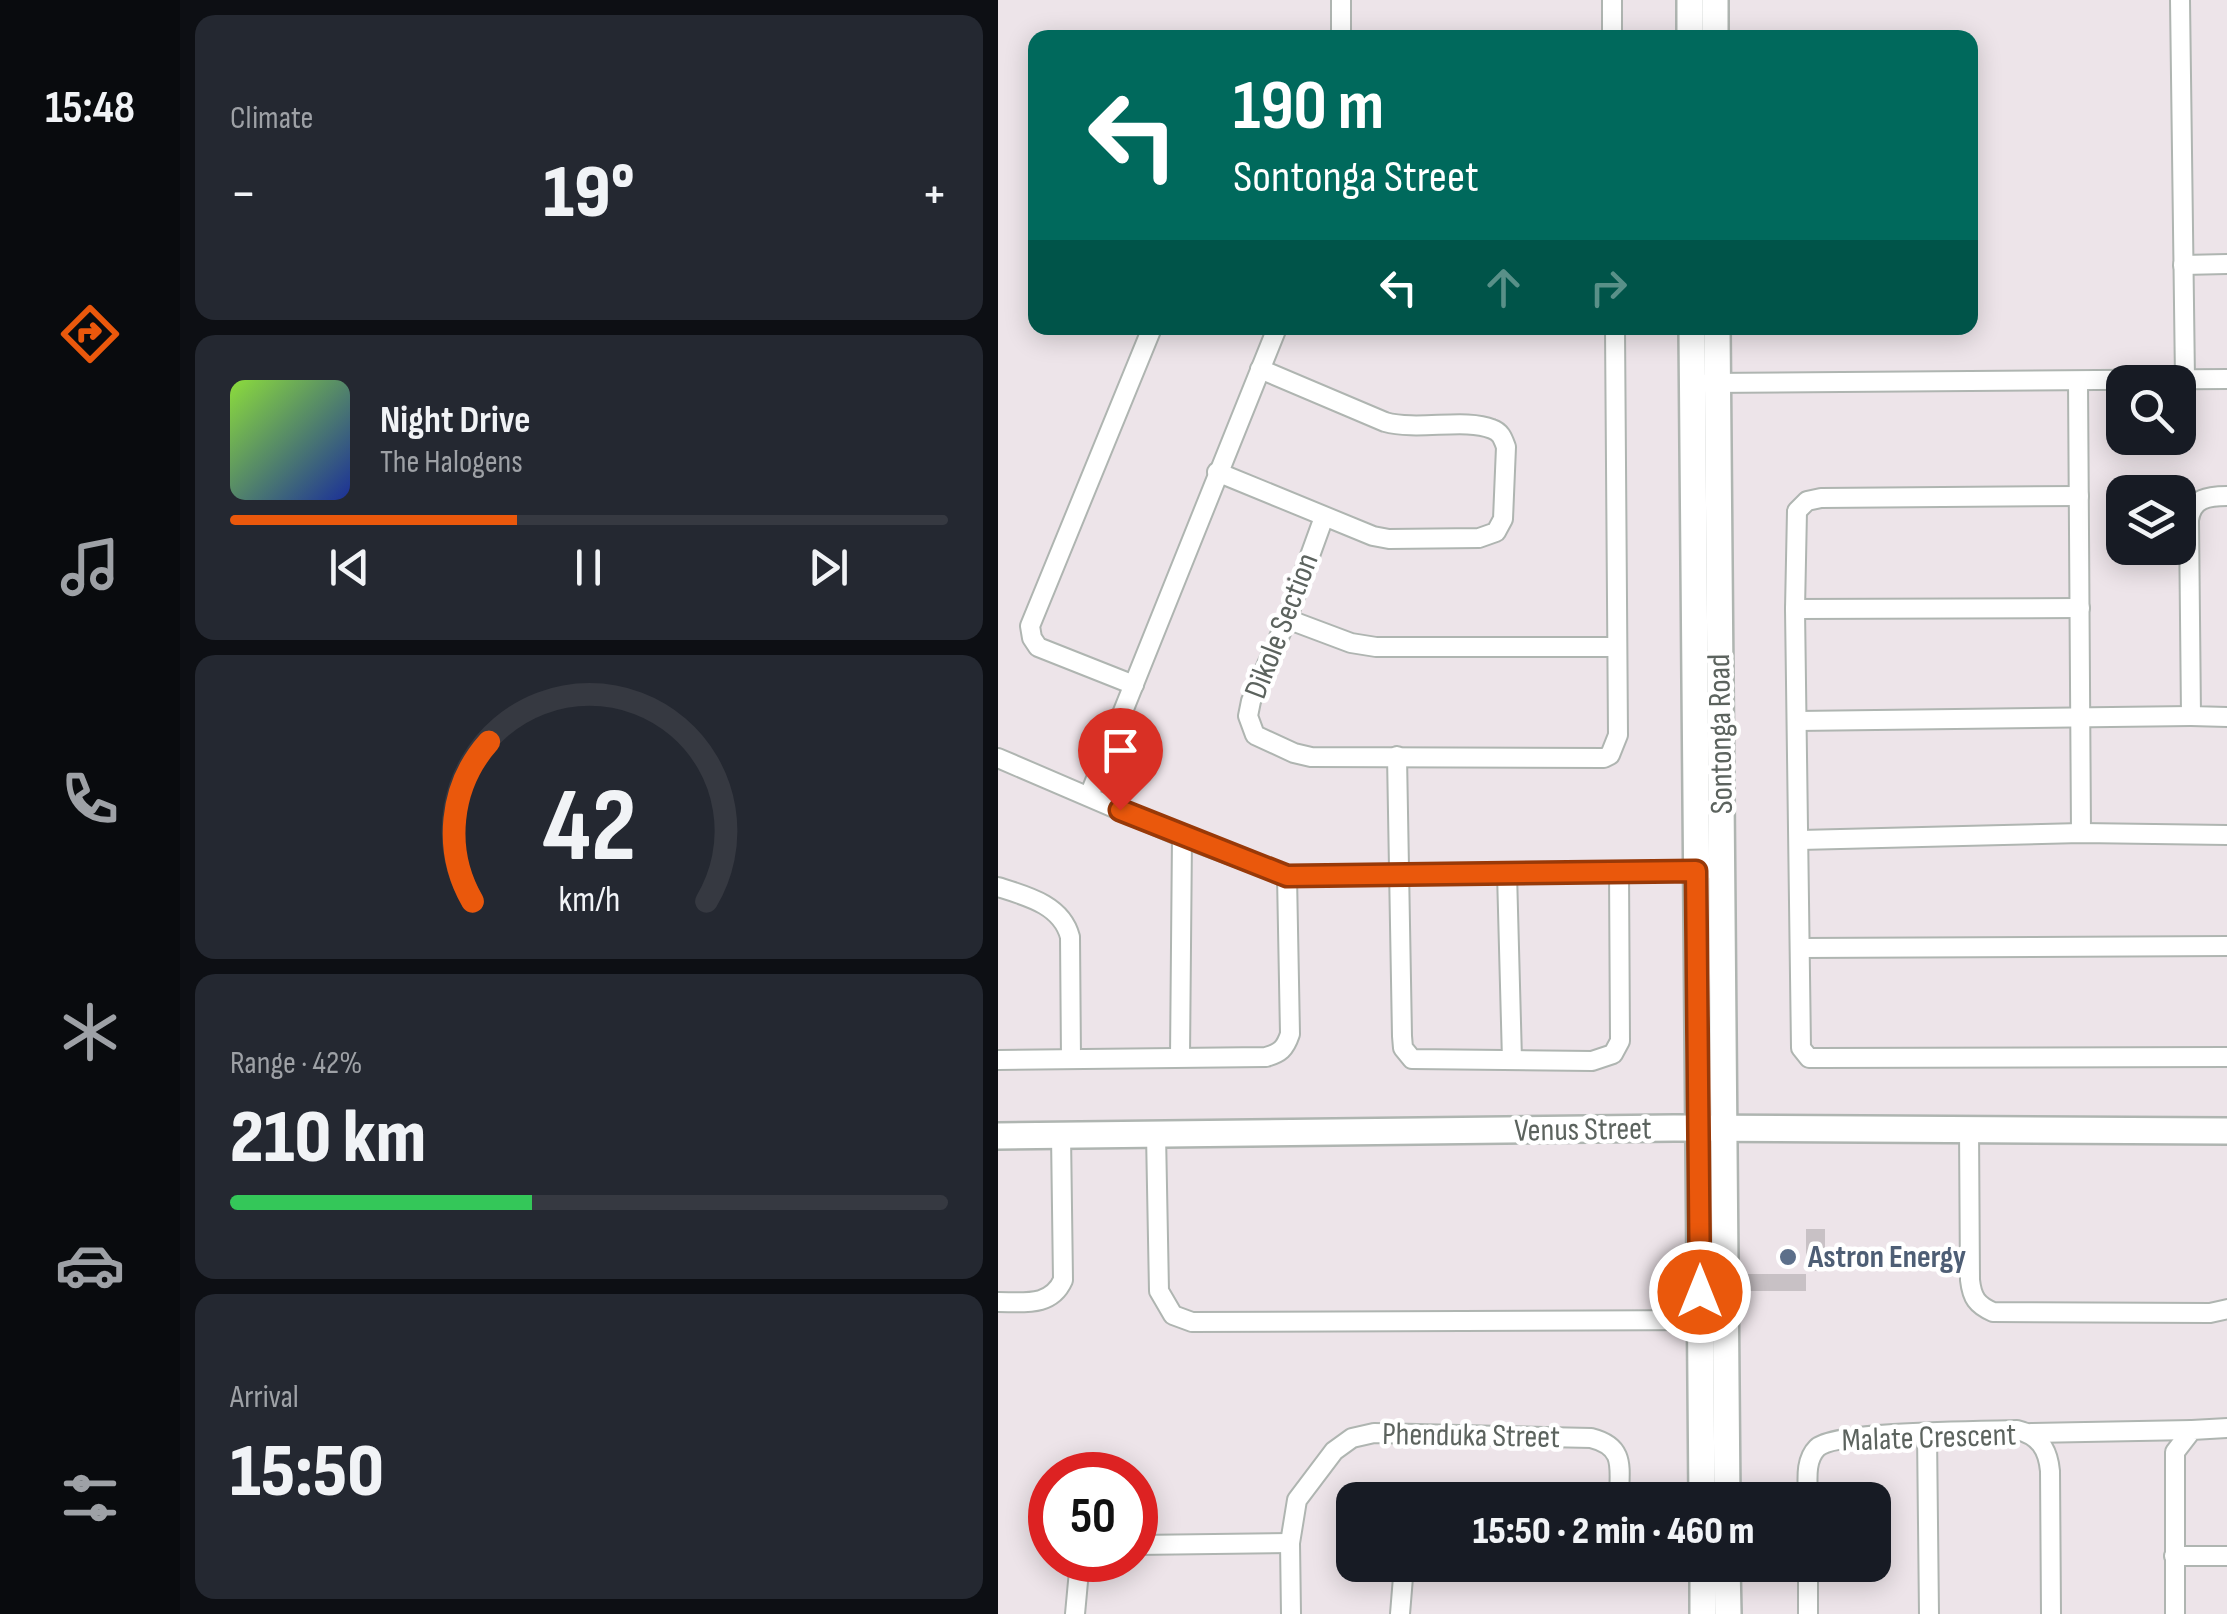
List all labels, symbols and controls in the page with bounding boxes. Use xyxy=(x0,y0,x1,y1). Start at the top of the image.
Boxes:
text: 190 m xyxy=(1233,65,1384,149)
icon: left xyxy=(1068,70,1198,200)
text: 15:48 xyxy=(45,81,135,136)
text: Climate xyxy=(230,99,313,138)
text: 19° xyxy=(543,148,635,239)
text: Sontonga Street xyxy=(1233,150,1479,205)
text: − xyxy=(230,161,257,228)
text: + xyxy=(921,161,948,228)
icon: left xyxy=(1371,260,1426,315)
icon: ahead xyxy=(1476,260,1531,315)
icon: right xyxy=(1581,260,1636,315)
icon: directions xyxy=(55,299,125,369)
map controls xyxy=(2106,365,2196,565)
button: search xyxy=(2106,365,2196,455)
text: Night Drive xyxy=(380,398,531,443)
text: The Halogens xyxy=(380,443,523,482)
button: layers xyxy=(2106,475,2196,565)
icon: music xyxy=(55,532,125,602)
icon: previous xyxy=(322,540,377,595)
icon: pause xyxy=(561,540,616,595)
icon: next xyxy=(801,540,856,595)
street label: Dikole Section xyxy=(1236,548,1328,704)
street label: Sontonga Road xyxy=(1700,653,1742,815)
pin xyxy=(1078,708,1163,811)
icon: arrive xyxy=(1093,723,1148,778)
icon: phone xyxy=(55,764,125,834)
text: 42 xyxy=(542,765,636,890)
text: km/h xyxy=(558,879,620,922)
icon: climate xyxy=(55,997,125,1067)
text: Range · 42% xyxy=(230,1044,362,1083)
text: 210 km xyxy=(230,1093,426,1184)
street label: Venus Street xyxy=(1514,1109,1652,1151)
icon: car xyxy=(55,1230,125,1300)
place label: Astron Energy xyxy=(1807,1238,1966,1277)
position arrow xyxy=(1648,1240,1752,1344)
marker: Astron Energy xyxy=(1777,1246,1799,1268)
text: Arrival xyxy=(230,1378,299,1417)
street label: Phenduka Street xyxy=(1382,1415,1560,1457)
street label: Malate Crescent xyxy=(1841,1415,2017,1461)
text: 15:50 xyxy=(230,1427,384,1518)
speed limit sign: 50 xyxy=(1028,1452,1158,1582)
icon: filters xyxy=(55,1463,125,1533)
text: 15:50 · 2 min · 460 m xyxy=(1473,1509,1754,1554)

